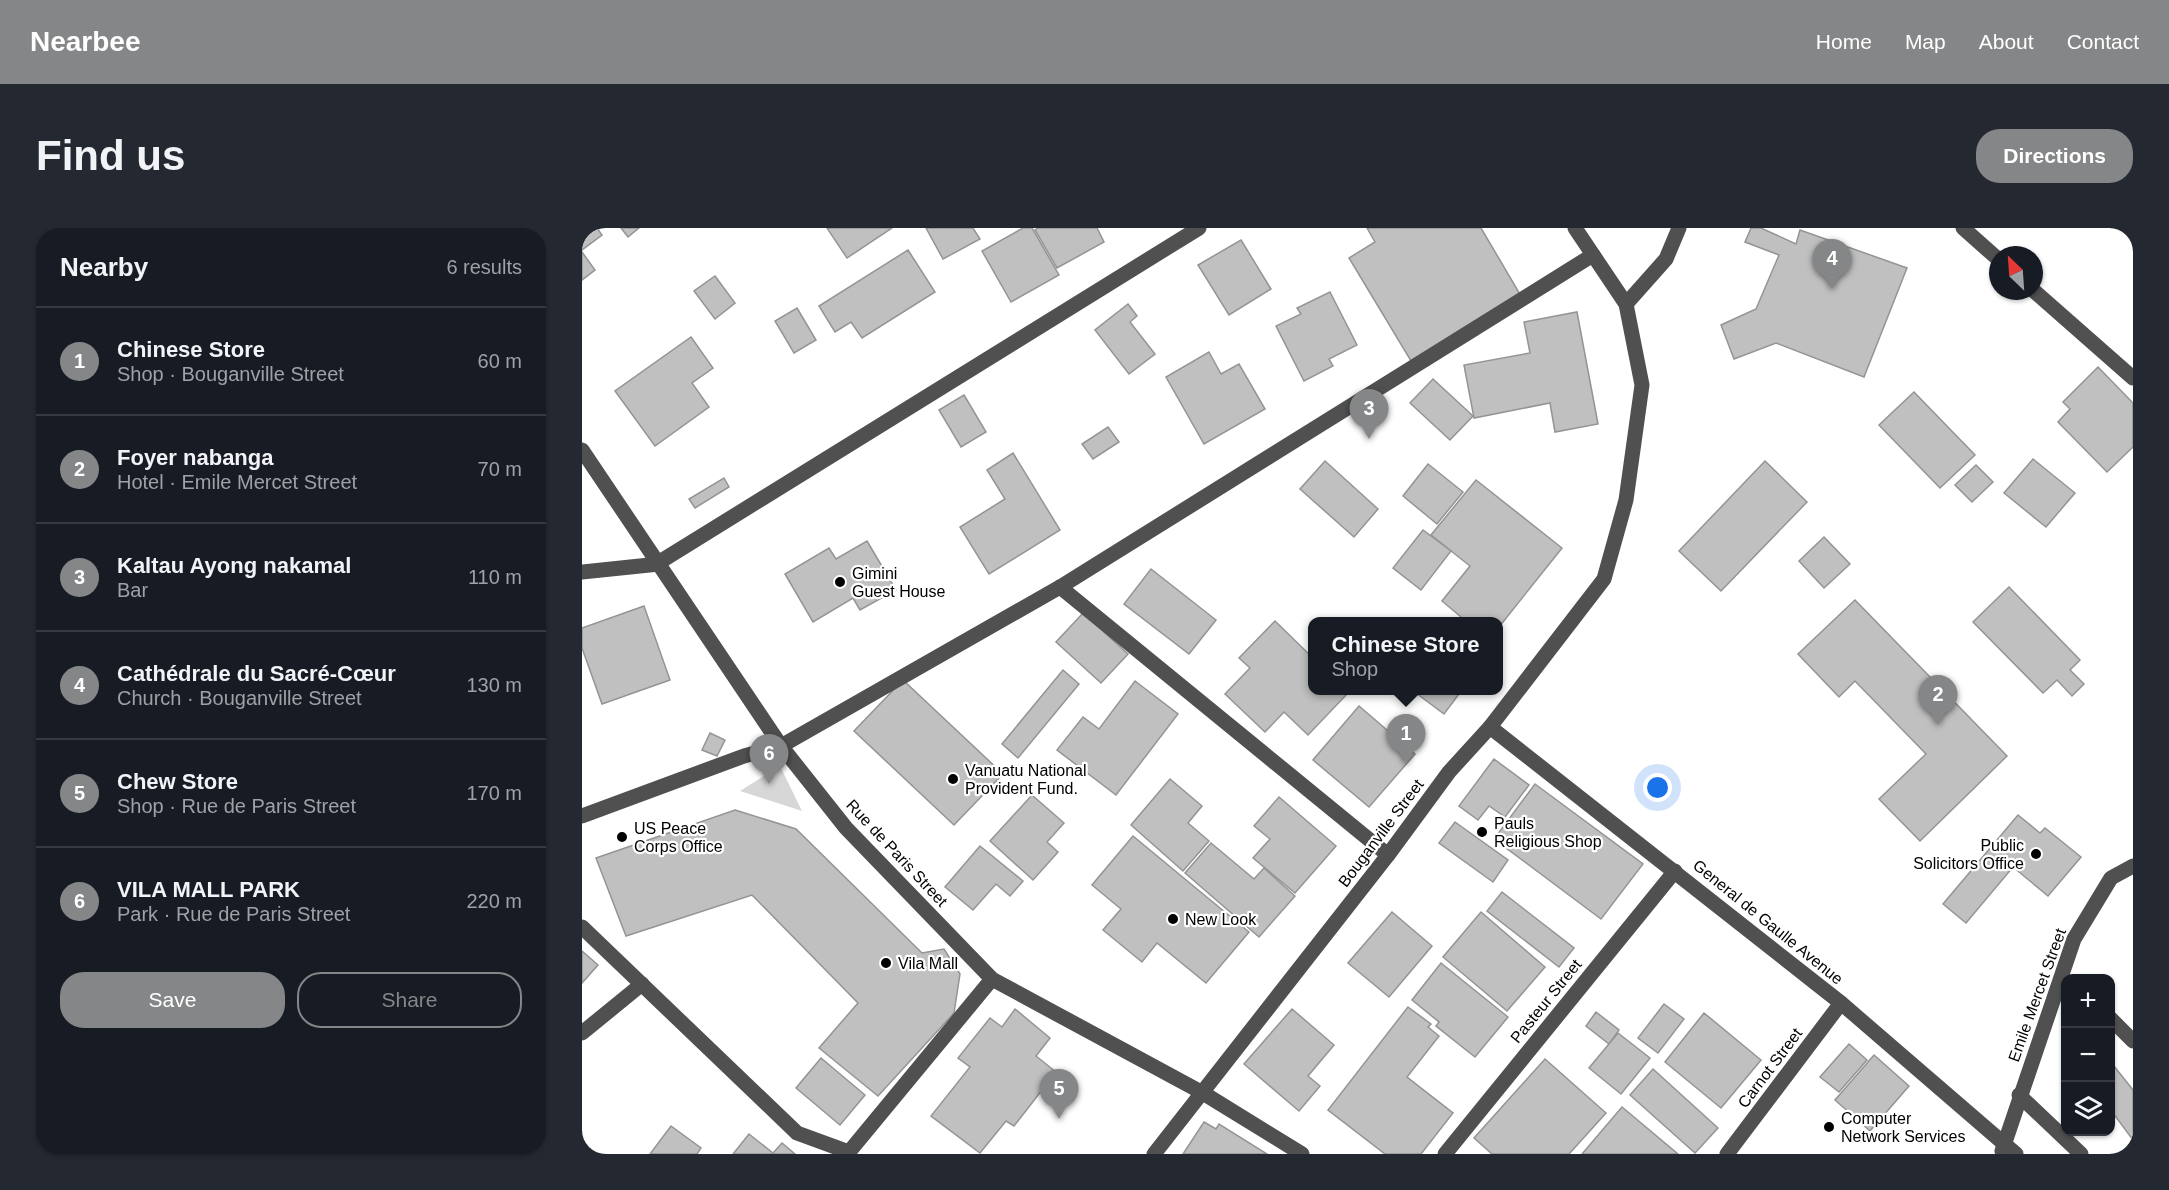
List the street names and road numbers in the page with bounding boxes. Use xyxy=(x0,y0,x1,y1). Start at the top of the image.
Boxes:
street label: Bouganville Street xyxy=(1335,776,1427,890)
street label: Rue de Paris Street xyxy=(843,796,951,910)
street label: General de Gaulle Avenue xyxy=(1690,856,1846,988)
street label: Emile Mercet Street xyxy=(2005,926,2069,1064)
street label: Pasteur Street xyxy=(1507,955,1585,1046)
street label: Carnot Street xyxy=(1735,1024,1806,1111)

